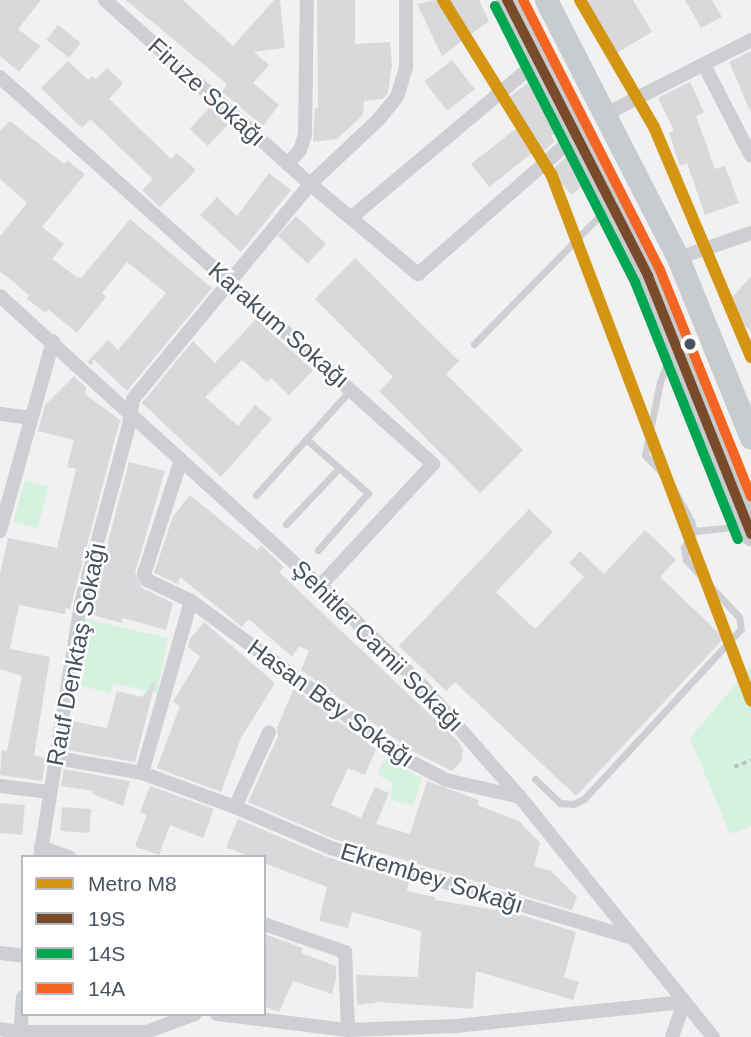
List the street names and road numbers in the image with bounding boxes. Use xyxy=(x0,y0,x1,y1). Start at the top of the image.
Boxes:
street label: Firuze Sokağı xyxy=(142,32,272,152)
street label: Karakum Sokağı xyxy=(203,256,355,394)
street label: Rauf Denktaş Sokağı xyxy=(40,540,112,768)
street label: Şehitler Camii Sokağı xyxy=(286,554,470,738)
street label: Hasan Bey Sokağı xyxy=(242,633,420,773)
street label: Ekrembey Sokağı xyxy=(337,837,527,919)

